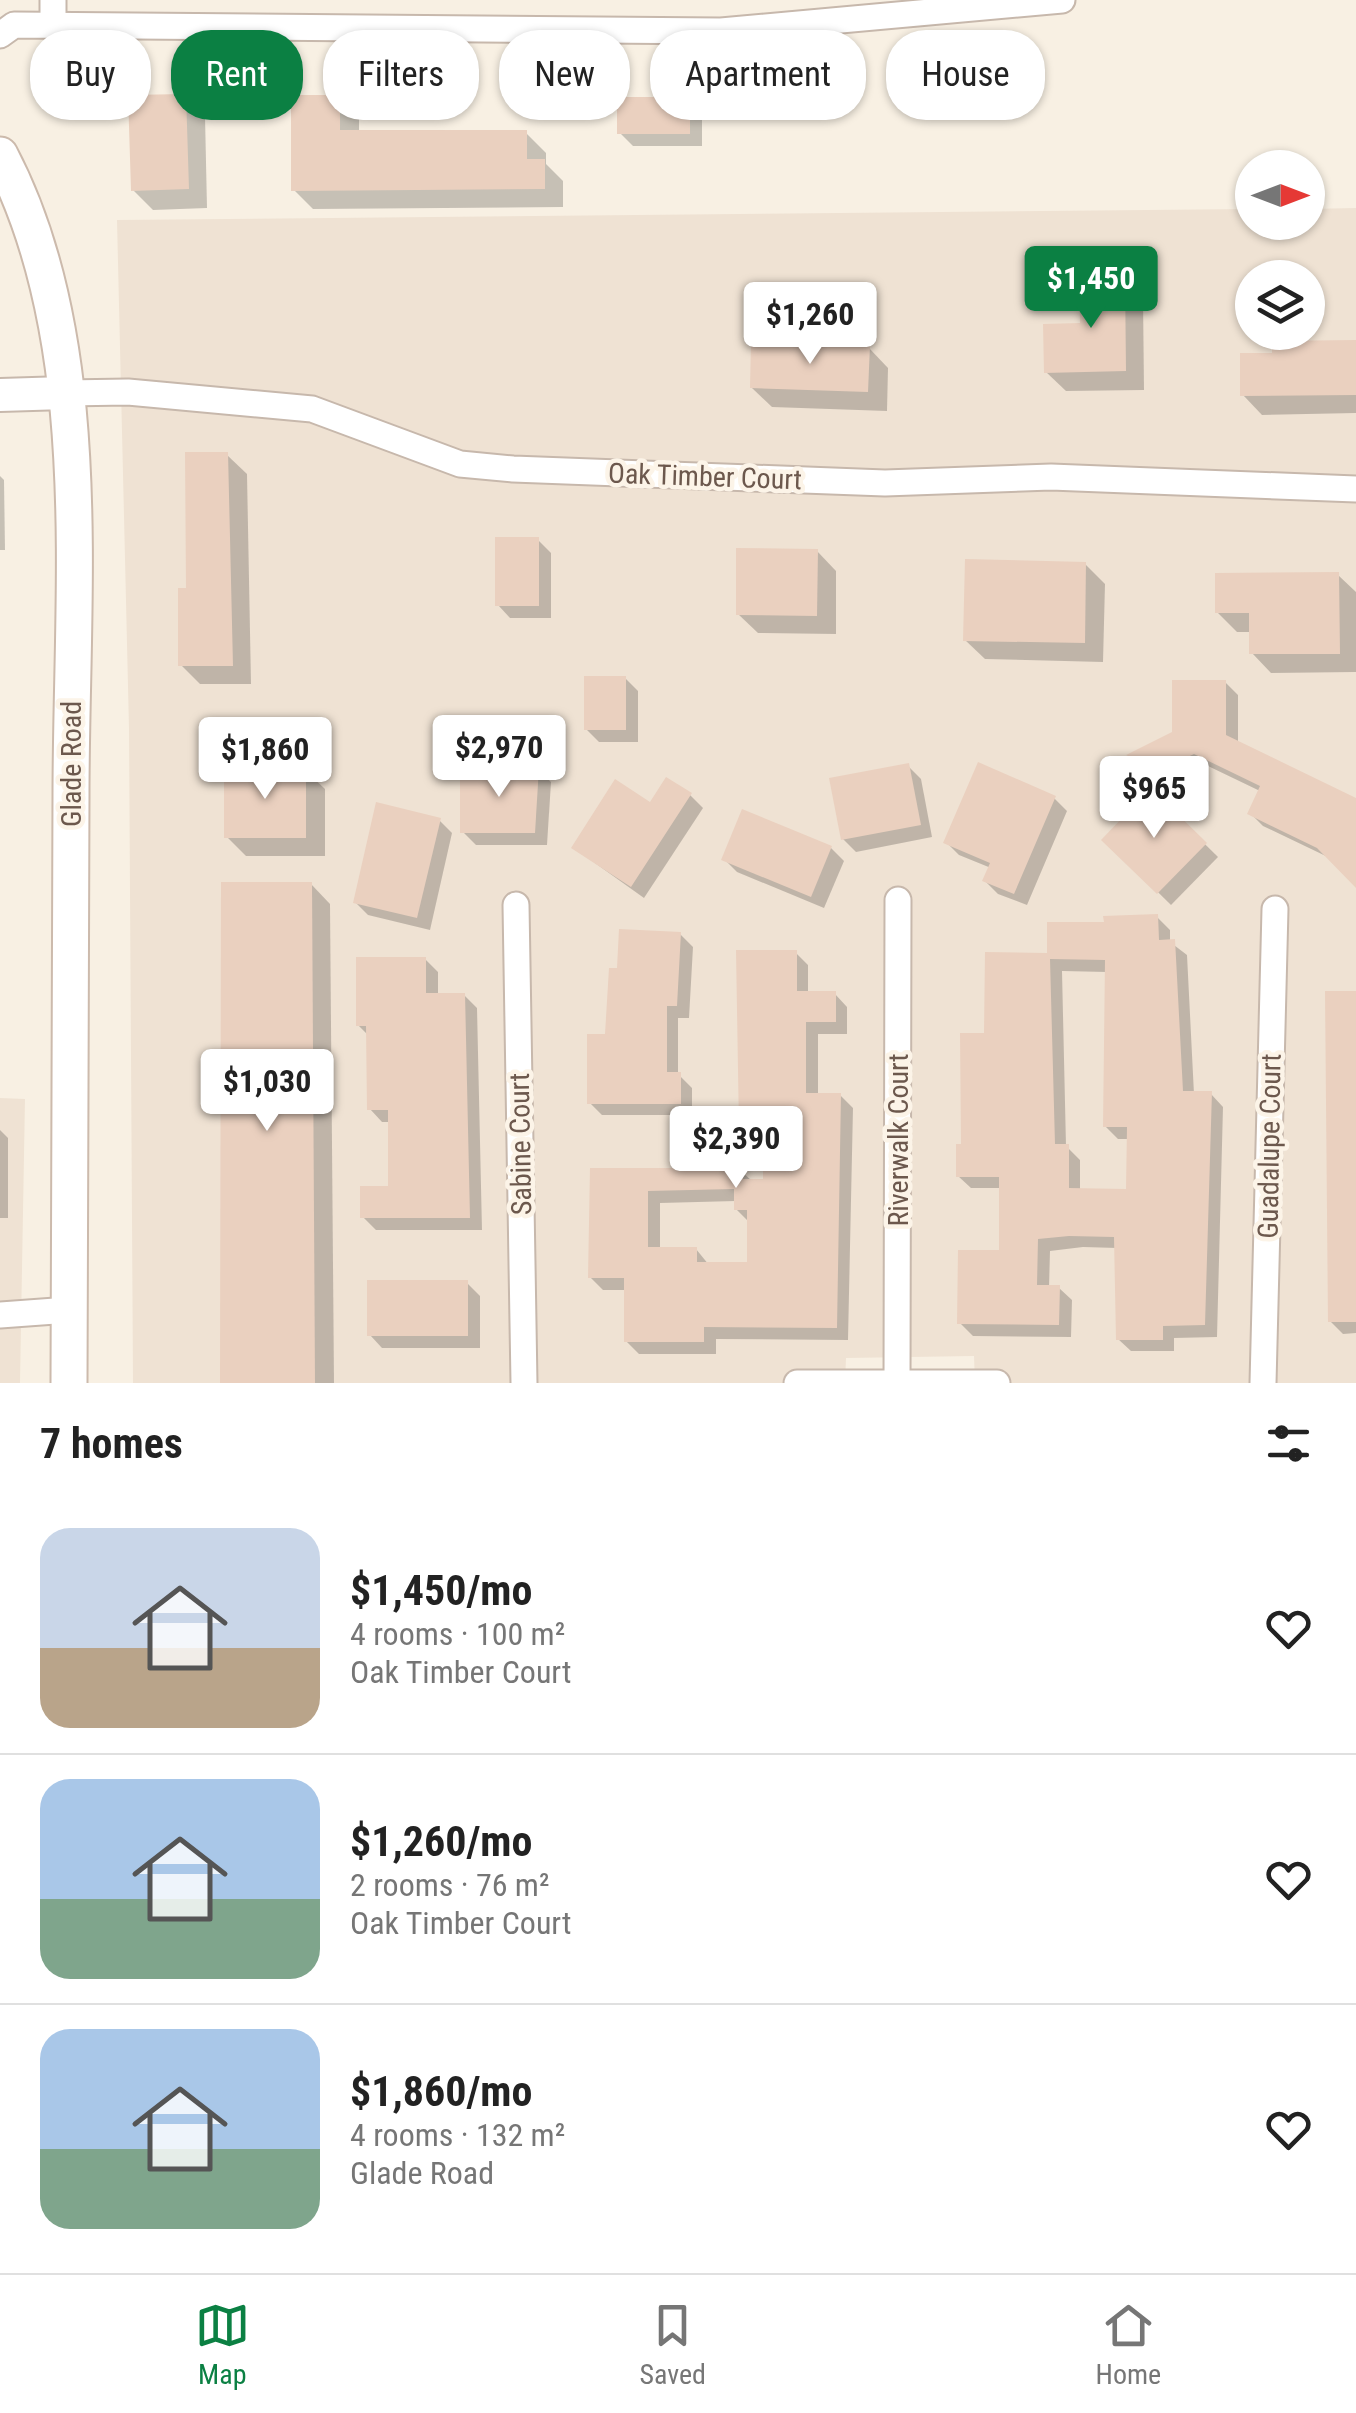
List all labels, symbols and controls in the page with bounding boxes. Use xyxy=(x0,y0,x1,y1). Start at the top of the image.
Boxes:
chip: Buy xyxy=(30,30,151,120)
chip: Rent xyxy=(171,30,303,120)
chip: Filters xyxy=(323,30,479,120)
chip: New xyxy=(499,30,630,120)
chip: Apartment xyxy=(650,30,866,120)
chip: House xyxy=(886,30,1045,120)
north arrow xyxy=(1235,150,1325,240)
map controls xyxy=(1235,150,1325,350)
pin: $1,450 xyxy=(1010,246,1172,331)
text: $1,450 xyxy=(1047,259,1135,297)
button: layers xyxy=(1235,260,1325,350)
pin: $1,260 xyxy=(729,282,891,367)
text: $1,260 xyxy=(766,295,854,333)
street label: Oak Timber Court xyxy=(608,457,802,496)
street label: Glade Road xyxy=(55,701,88,827)
pin: $2,970 xyxy=(418,715,580,800)
pin: $1,860 xyxy=(184,717,346,802)
text: $2,970 xyxy=(455,728,543,766)
text: $1,860 xyxy=(221,730,309,768)
pin: $965 xyxy=(1095,756,1213,841)
text: $965 xyxy=(1122,769,1186,807)
pin: $1,030 xyxy=(186,1049,348,1134)
street label: Riverwalk Court xyxy=(882,1053,915,1227)
street label: Guadalupe Court xyxy=(1251,1053,1288,1239)
text: $1,030 xyxy=(223,1062,311,1100)
street label: Sabine Court xyxy=(503,1073,538,1215)
pin: $2,390 xyxy=(655,1106,817,1191)
text: $2,390 xyxy=(692,1119,780,1157)
icon: filters xyxy=(1261,1416,1316,1471)
text: 7 homes xyxy=(40,1419,183,1468)
text: $1,450/mo xyxy=(350,1566,532,1615)
icon: home xyxy=(120,1568,240,1688)
icon: heart xyxy=(1261,1601,1316,1656)
text: 4 rooms · 100 m² xyxy=(350,1615,565,1653)
text: Oak Timber Court xyxy=(350,1653,571,1691)
text: $1,260/mo xyxy=(350,1817,532,1866)
icon: home xyxy=(120,1819,240,1939)
icon: heart xyxy=(1261,1852,1316,1907)
text: 2 rooms · 76 m² xyxy=(350,1866,549,1904)
text: Oak Timber Court xyxy=(350,1904,571,1942)
text: $1,860/mo xyxy=(350,2067,532,2116)
icon: home xyxy=(120,2069,240,2189)
icon: heart xyxy=(1261,2102,1316,2157)
text: 4 rooms · 132 m² xyxy=(350,2116,565,2154)
text: Glade Road xyxy=(350,2154,494,2192)
tab: Map xyxy=(195,2298,250,2391)
tab: Saved xyxy=(639,2298,706,2391)
tab: Home xyxy=(1096,2298,1161,2391)

